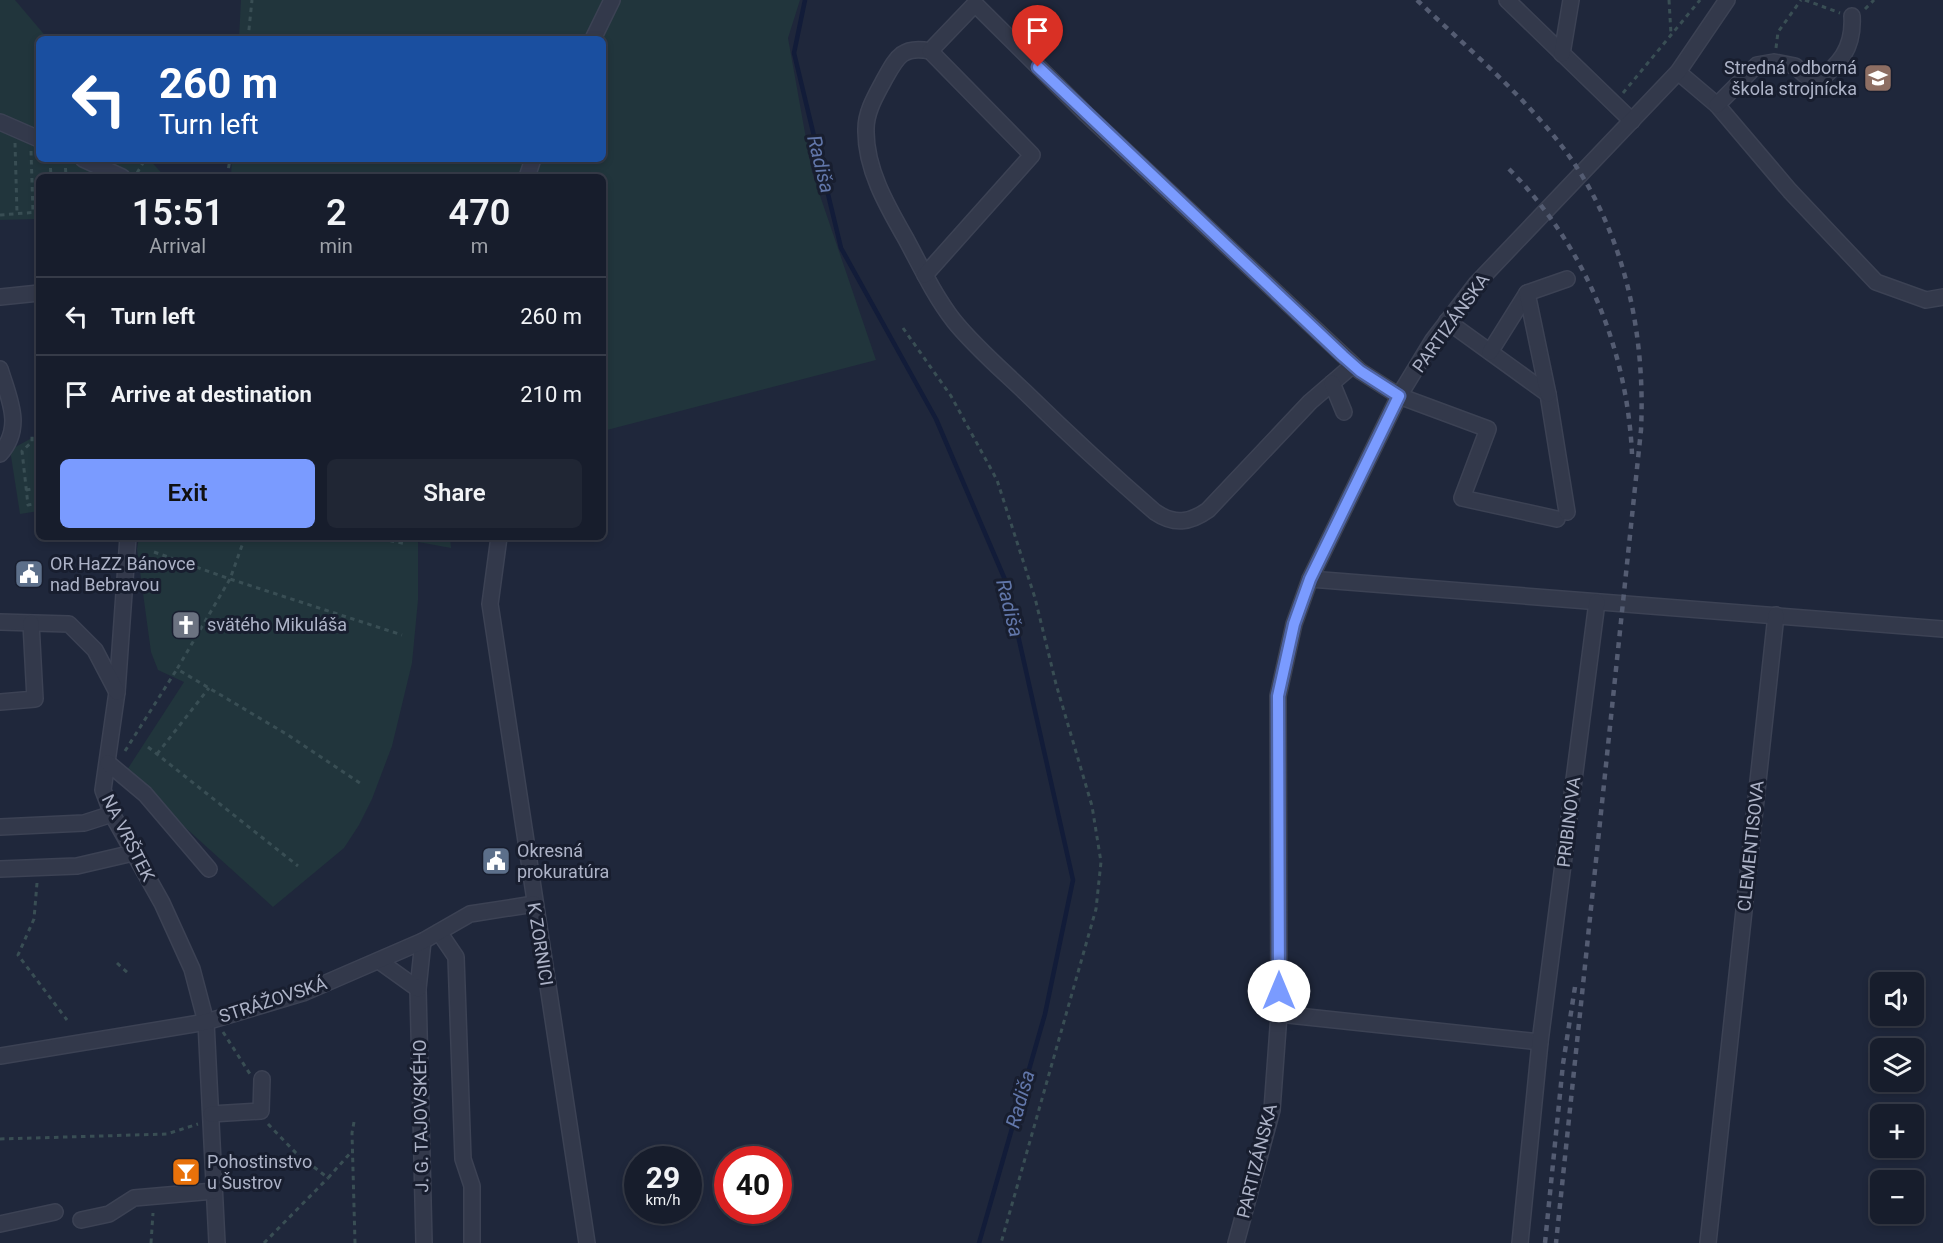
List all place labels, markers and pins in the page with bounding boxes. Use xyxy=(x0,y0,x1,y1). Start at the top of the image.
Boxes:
pin xyxy=(1012,5,1063,67)
place label: Stredná odborná škola strojnícka xyxy=(1724,57,1857,99)
school or university icon: Stredná odborná škola strojnícka xyxy=(1862,62,1894,94)
place label: OR HaZZ Bánovce nad Bebravou xyxy=(50,553,195,595)
public building icon: OR HaZZ Bánovce nad Bebravou xyxy=(13,558,45,590)
church icon: svätého Mikuláša xyxy=(170,609,202,641)
place label: svätého Mikuláša xyxy=(207,614,347,635)
place label: Okresná prokuratúra xyxy=(517,840,609,882)
public building icon: Okresná prokuratúra xyxy=(480,845,512,877)
place label: Pohostinstvo u Šustrov xyxy=(207,1151,312,1193)
bar icon: Pohostinstvo u Šustrov xyxy=(170,1156,202,1188)

